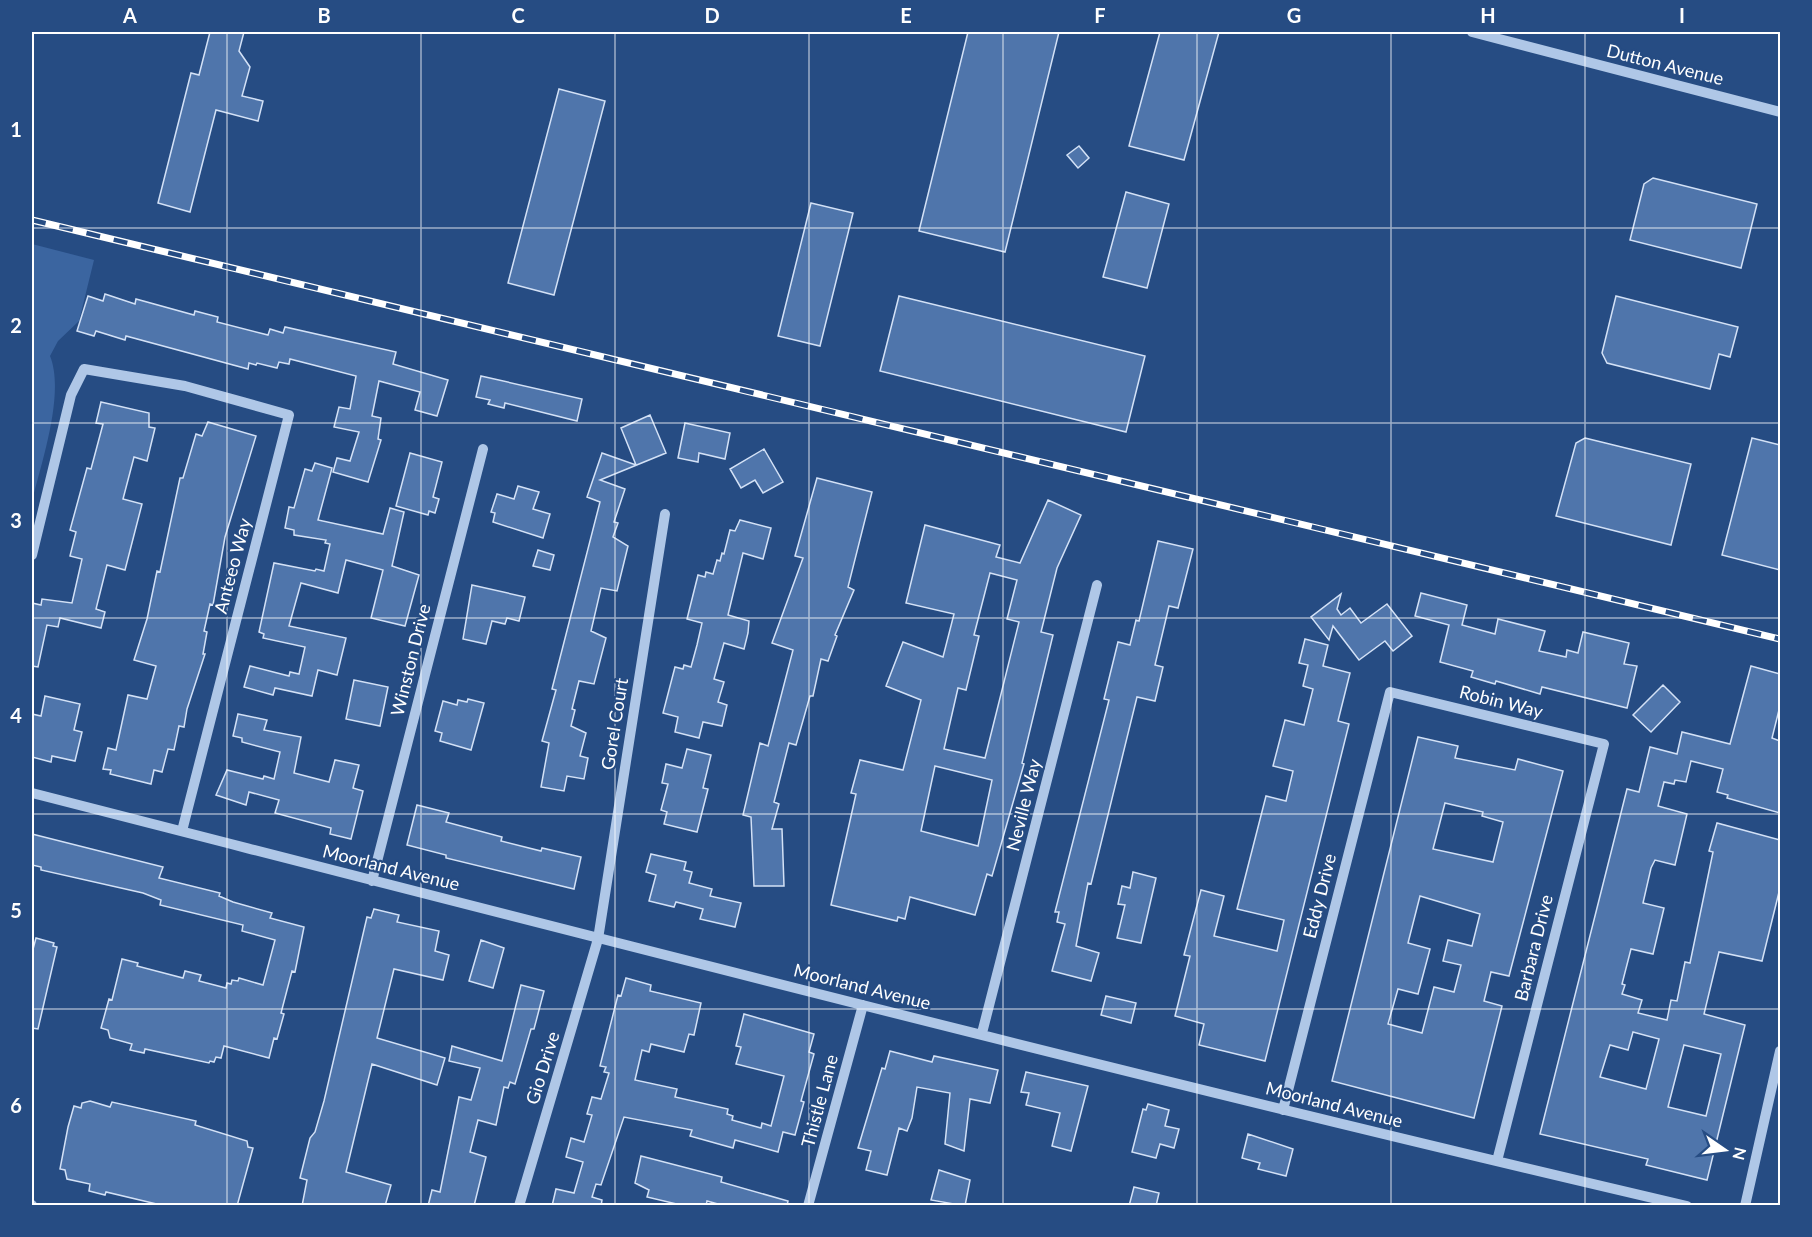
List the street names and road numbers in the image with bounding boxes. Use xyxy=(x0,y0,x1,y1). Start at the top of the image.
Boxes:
street label: Dutton Avenue xyxy=(1605,39,1726,89)
street label: Anteeo Way xyxy=(209,515,255,616)
street label: Winston Drive xyxy=(385,601,435,718)
street label: Gorel Court xyxy=(596,676,632,771)
street label: Robin Way xyxy=(1457,680,1546,722)
street label: Neville Way xyxy=(1001,756,1045,853)
street label: Moorland Avenue xyxy=(321,839,462,895)
street label: Eddy Drive xyxy=(1298,851,1340,940)
street label: Barbara Drive xyxy=(1509,892,1557,1003)
street label: Moorland Avenue xyxy=(792,958,933,1014)
street label: Gio Drive xyxy=(521,1029,564,1107)
street label: Thistle Lane xyxy=(796,1052,842,1150)
street label: Moorland Avenue xyxy=(1264,1076,1405,1132)

